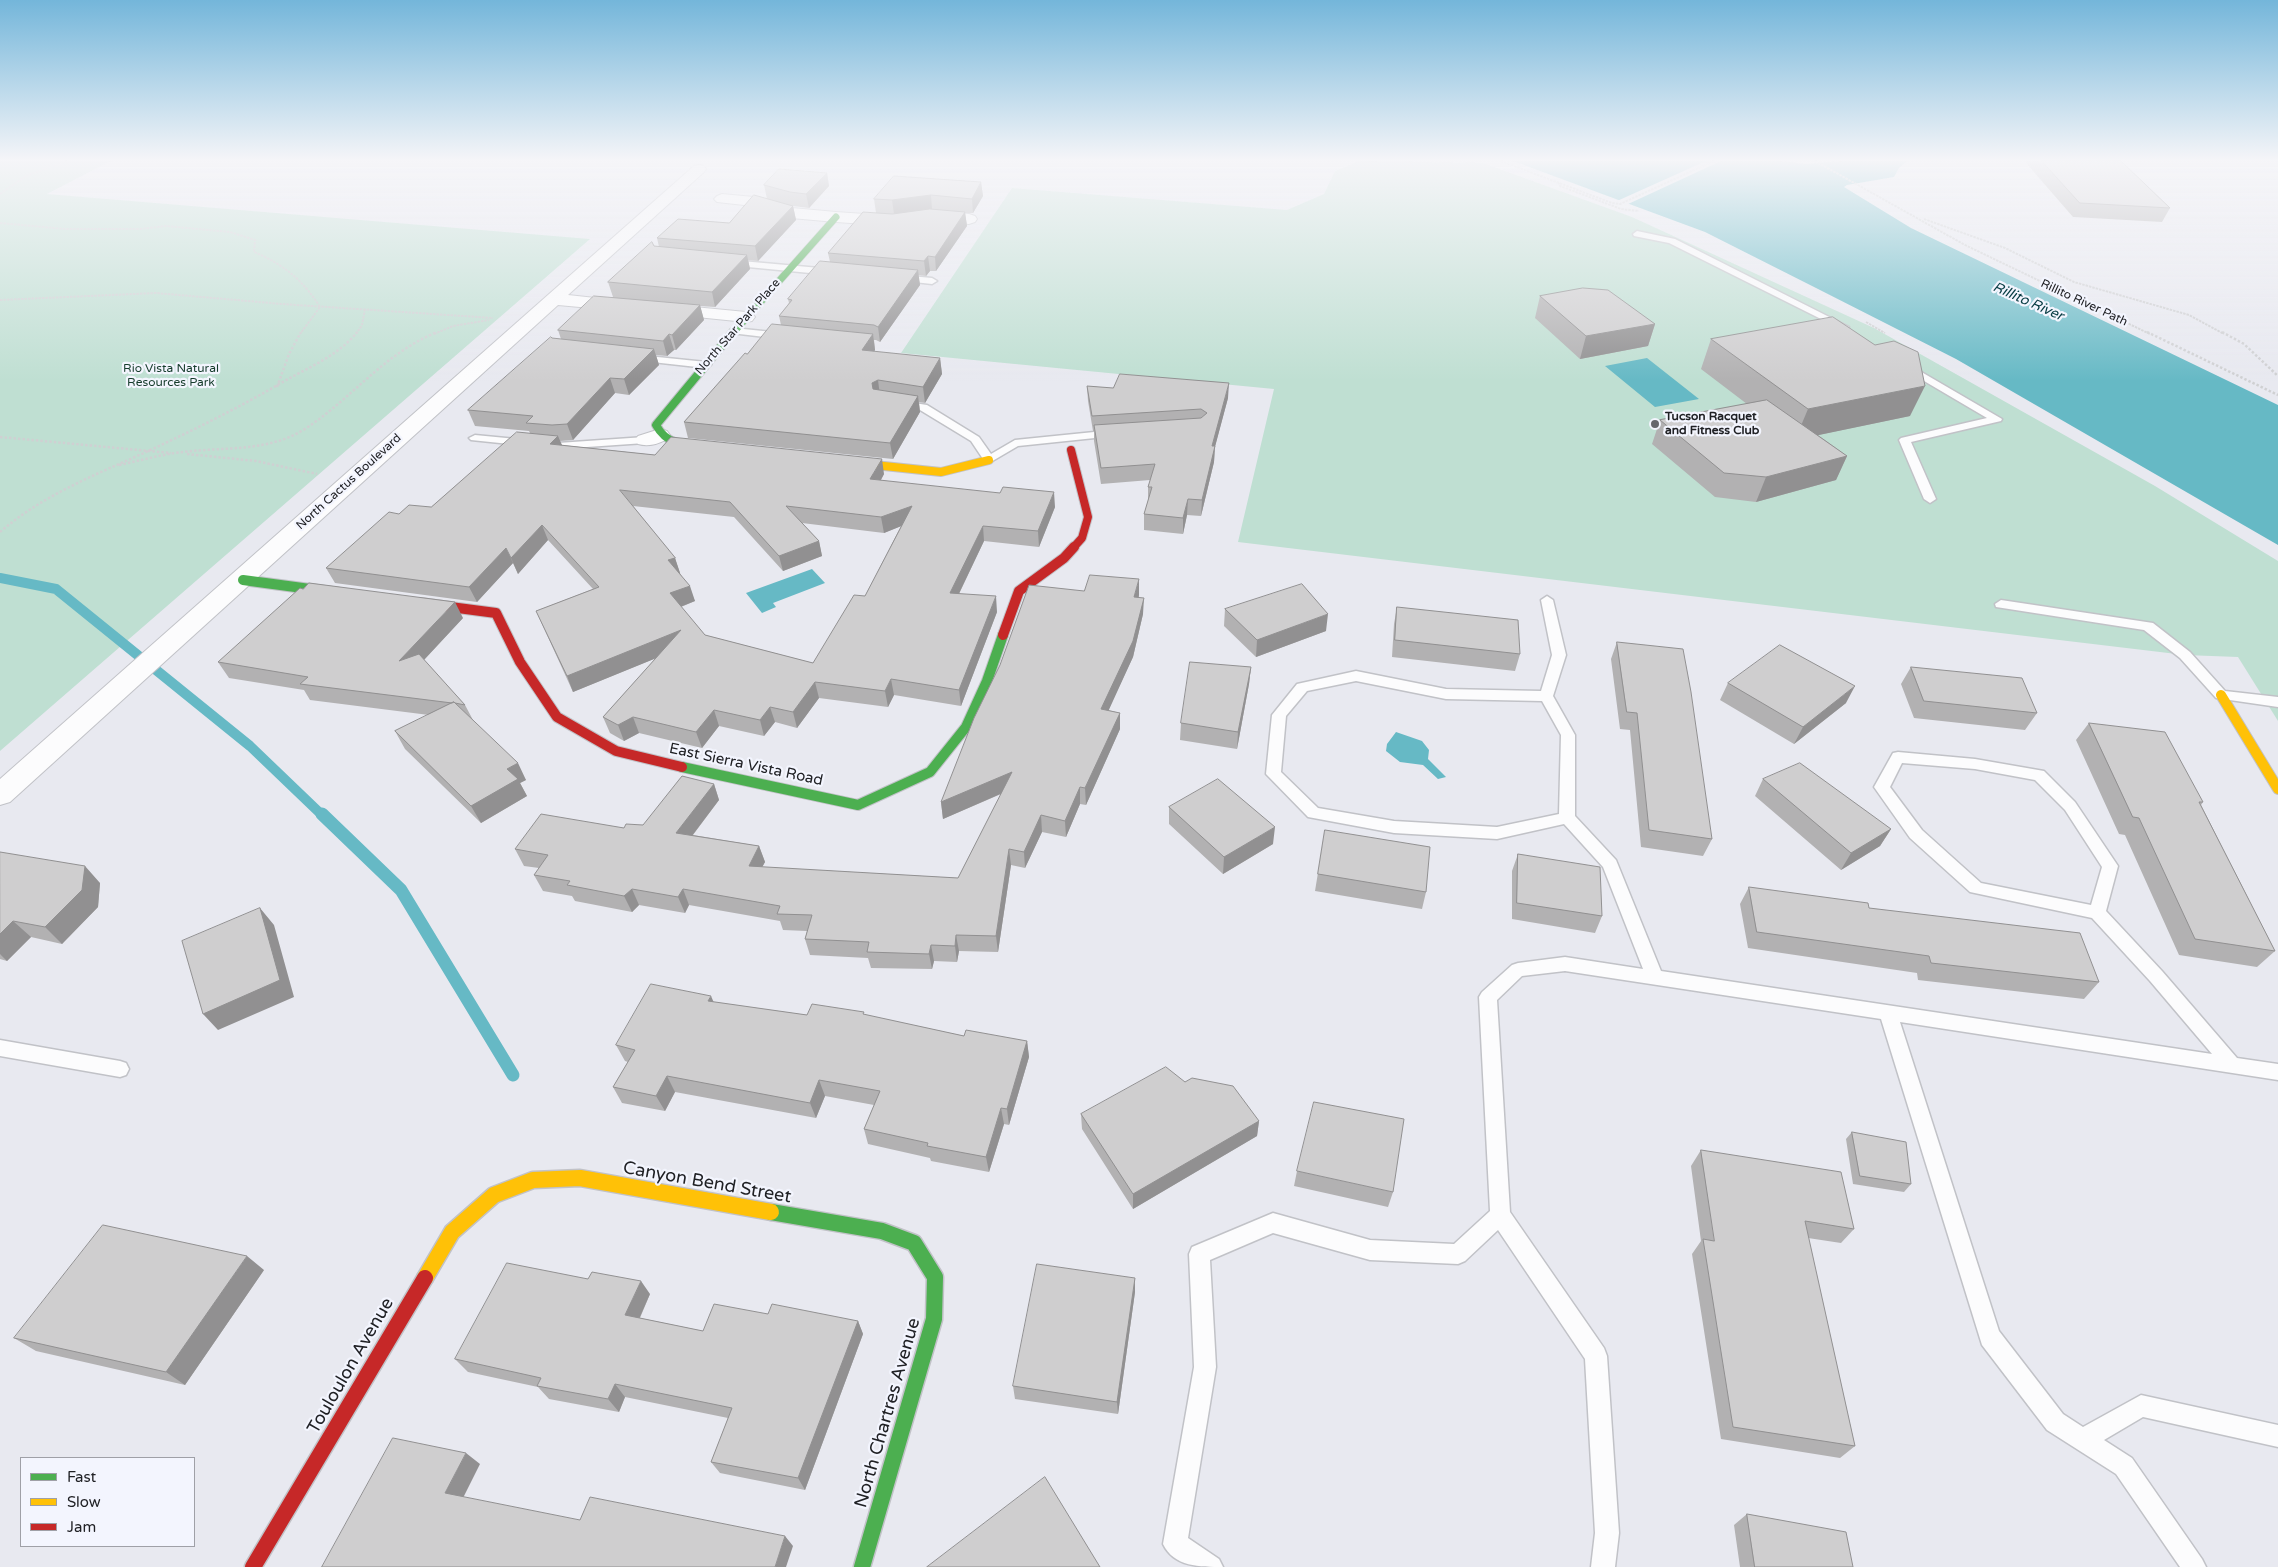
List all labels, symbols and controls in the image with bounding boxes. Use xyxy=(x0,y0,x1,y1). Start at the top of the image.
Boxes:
street label: North Star Park Place xyxy=(692,276,784,378)
street label: Rillito River Path xyxy=(2038,277,2130,329)
water label: Rillito River xyxy=(1990,279,2066,325)
park label: Rio Vista Natural Resources Park xyxy=(123,362,219,390)
place label: Tucson Racquet and Fitness Club xyxy=(1665,410,1759,438)
marker: Tucson Racquet and Fitness Club xyxy=(1649,418,1661,430)
street label: North Cactus Boulevard xyxy=(294,431,404,533)
street label: East Sierra Vista Road xyxy=(667,740,825,790)
street label: Canyon Bend Street xyxy=(621,1158,793,1208)
street label: Touloulon Avenue xyxy=(303,1294,399,1438)
street label: North Chartres Avenue xyxy=(851,1316,925,1510)
legend xyxy=(20,1457,195,1547)
text: Fast xyxy=(67,1468,96,1486)
text: Slow xyxy=(67,1493,101,1511)
text: Jam xyxy=(67,1518,96,1536)

